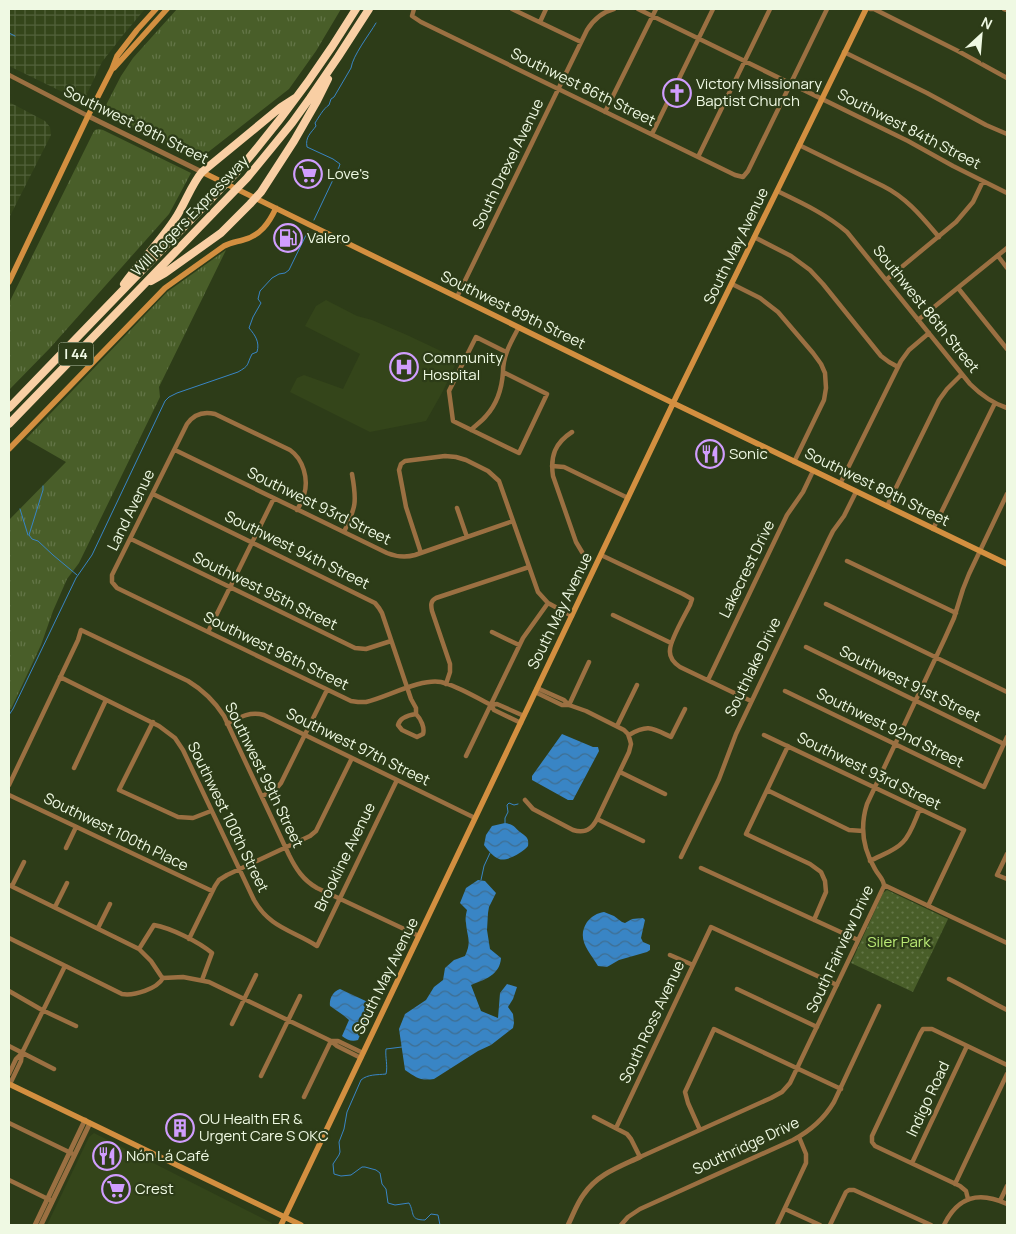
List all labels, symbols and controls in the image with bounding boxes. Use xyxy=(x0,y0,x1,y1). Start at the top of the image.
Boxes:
north arrow xyxy=(956,10,1006,60)
text: N xyxy=(978,12,996,34)
street label: Southwest 86th Street xyxy=(507,42,659,131)
place label: Victory Missionary Baptist Church xyxy=(696,73,822,111)
church icon: Victory Missionary Baptist Church xyxy=(662,78,692,108)
street label: Southwest 89th Street xyxy=(60,80,212,169)
street label: Southwest 84th Street xyxy=(834,83,985,174)
street label: South Drexel Avenue xyxy=(467,95,548,233)
street label: Will Rogers Expressway xyxy=(126,150,253,281)
supermarket icon: Love's xyxy=(293,159,323,189)
place label: Love's xyxy=(327,163,369,184)
street label: South May Avenue xyxy=(698,184,773,308)
fuel station icon: Valero xyxy=(273,223,303,253)
place label: Valero xyxy=(307,227,350,248)
street label: Southwest 86th Street xyxy=(868,240,985,377)
street label: Southwest 89th Street xyxy=(437,265,589,354)
road number: I 44 xyxy=(58,342,94,366)
place label: Community Hospital xyxy=(423,347,503,385)
hospital icon: Community Hospital xyxy=(389,352,419,382)
restaurant icon: Sonic xyxy=(695,439,725,469)
street label: Southwest 89th Street xyxy=(801,442,953,531)
place label: Sonic xyxy=(729,443,768,464)
street label: Southwest 93rd Street xyxy=(244,462,395,550)
street label: Land Avenue xyxy=(102,465,159,554)
street label: Southwest 94th Street xyxy=(221,505,373,594)
street label: Lakecrest Drive xyxy=(714,516,779,621)
street label: Southwest 95th Street xyxy=(189,546,341,635)
street label: South May Avenue xyxy=(522,549,597,673)
street label: Southwest 96th Street xyxy=(200,606,352,695)
street label: Southlake Drive xyxy=(719,613,786,720)
street label: Southwest 91st Street xyxy=(836,640,984,727)
street label: Southwest 92nd Street xyxy=(813,683,967,772)
street label: Southwest 99th Street xyxy=(220,699,309,851)
street label: Southwest 97th Street xyxy=(283,703,434,790)
street label: Southwest 93rd Street xyxy=(794,727,945,815)
street label: Southwest 100th Street xyxy=(183,738,274,896)
street label: Southwest 100th Place xyxy=(40,787,192,876)
street label: Brookline Avenue xyxy=(309,799,380,915)
street label: South Fairview Drive xyxy=(801,881,878,1016)
street label: South May Avenue xyxy=(348,914,423,1038)
park label: Siler Park xyxy=(867,931,931,952)
street label: South Ross Avenue xyxy=(614,957,689,1087)
street label: Indigo Road xyxy=(901,1058,954,1140)
place label: OU Health ER & Urgent Care S OKC xyxy=(199,1108,329,1146)
street label: Southridge Drive xyxy=(689,1112,803,1179)
building icon: OU Health ER & Urgent Care S OKC xyxy=(165,1113,195,1143)
restaurant icon: Nón Lá Café xyxy=(92,1141,122,1171)
place label: Nón Lá Café xyxy=(126,1145,209,1166)
supermarket icon: Crest xyxy=(101,1174,131,1204)
place label: Crest xyxy=(135,1178,174,1199)

